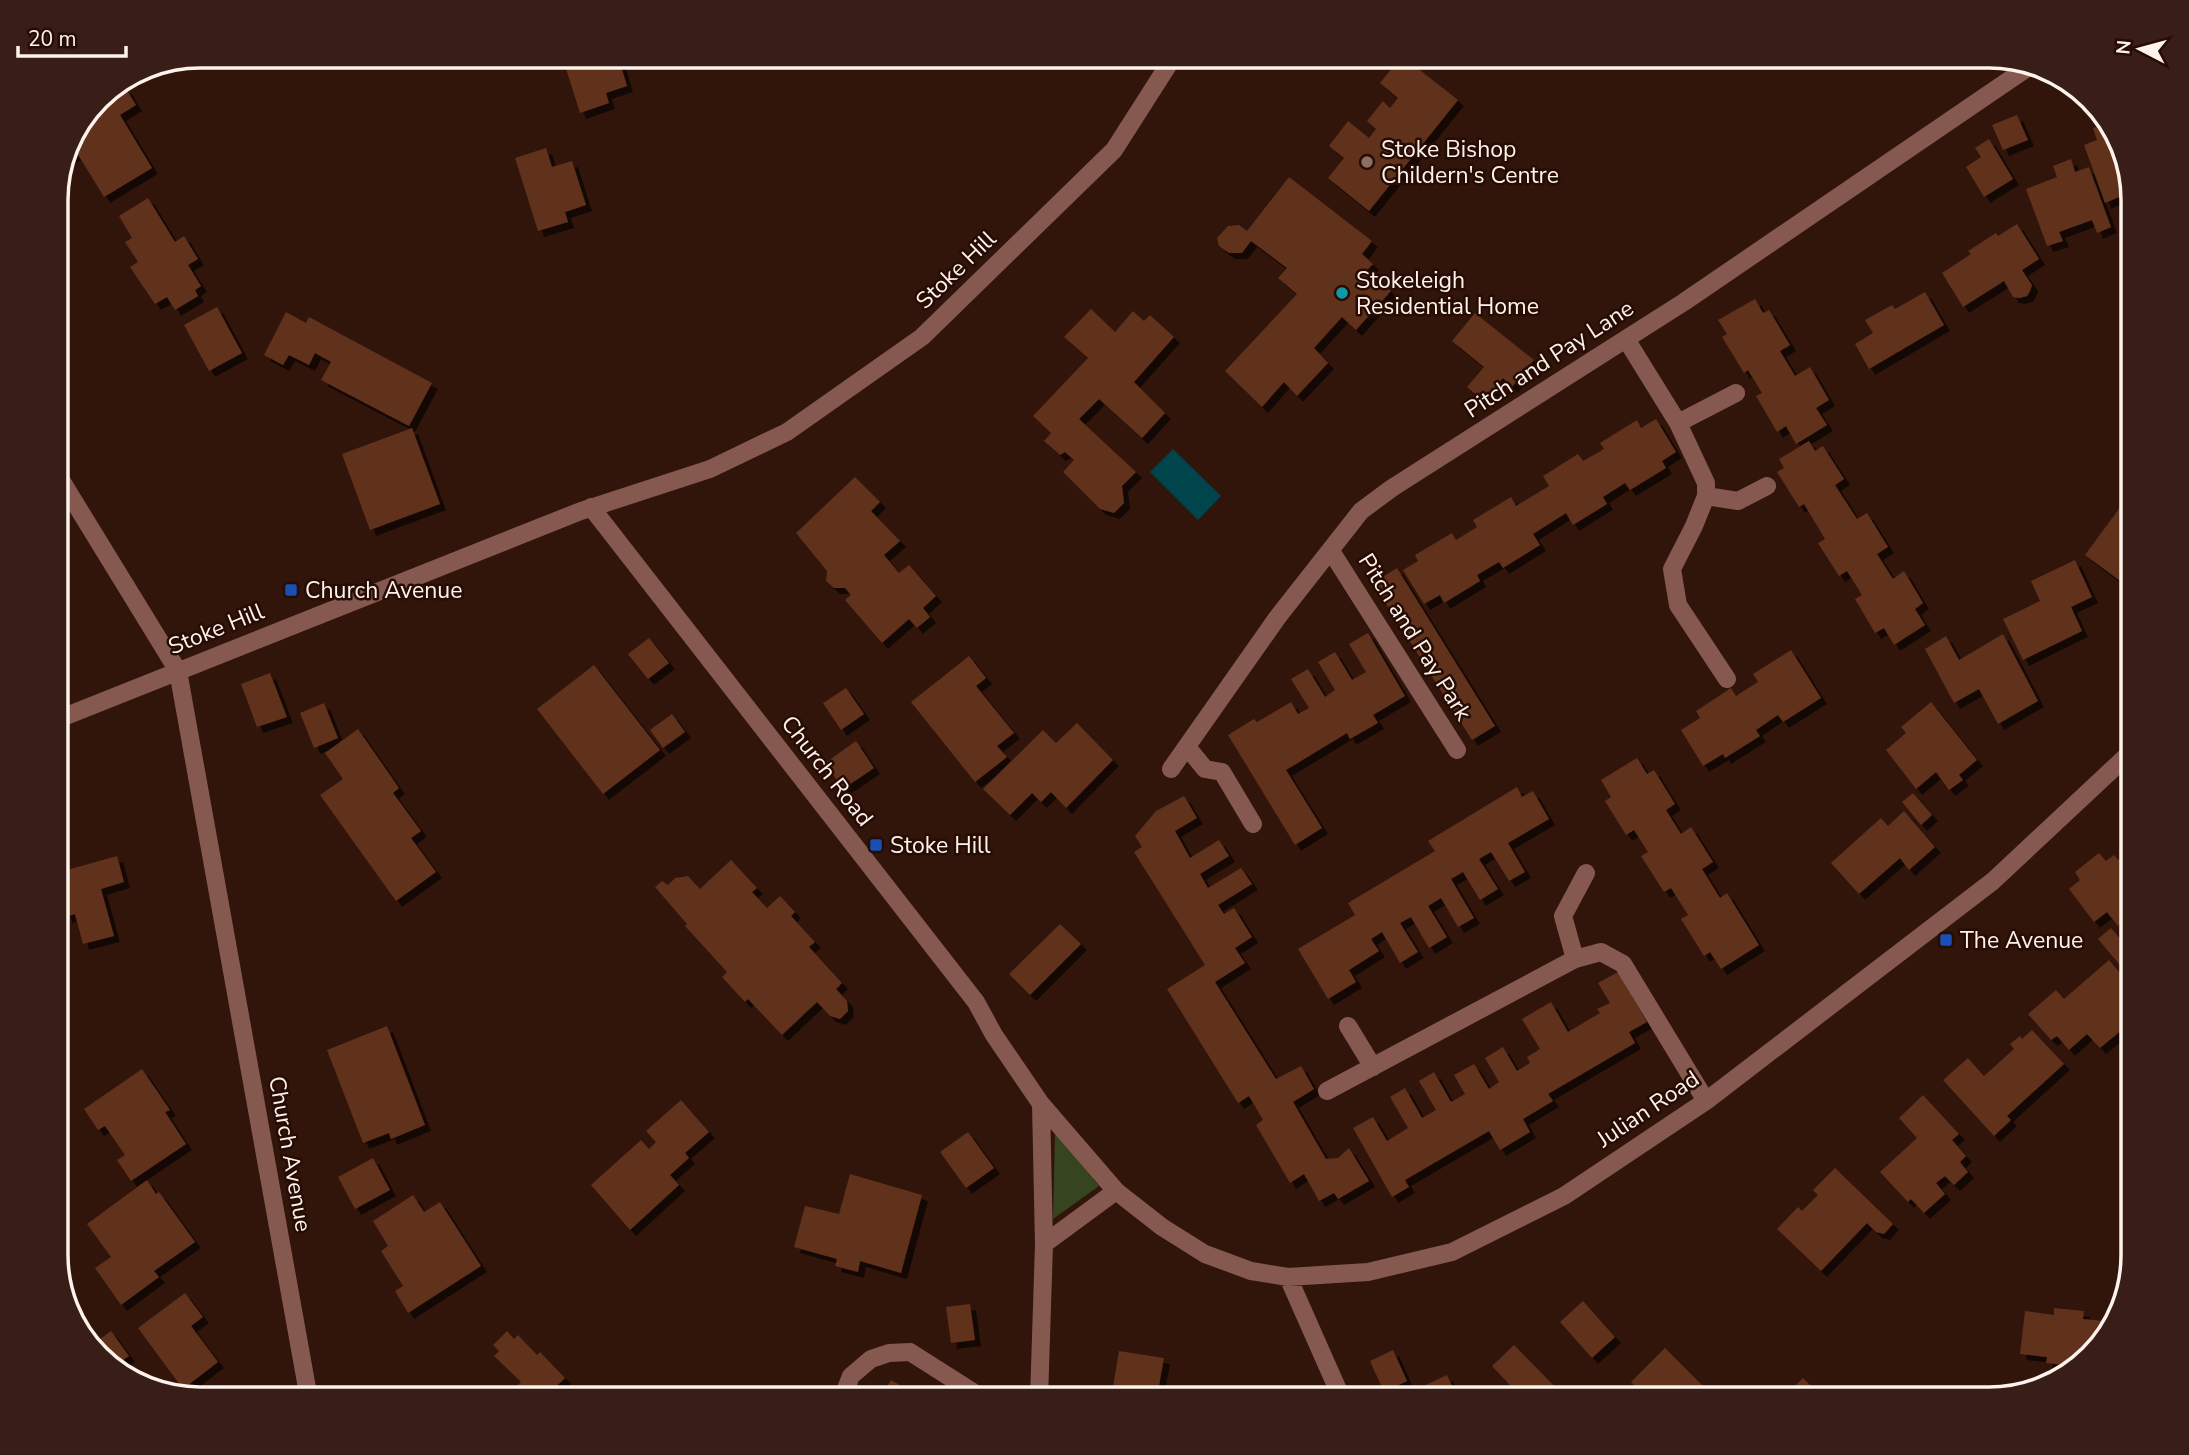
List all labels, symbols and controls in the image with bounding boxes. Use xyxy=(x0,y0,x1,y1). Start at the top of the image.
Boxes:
scale bar xyxy=(18,14,126,58)
north arrow xyxy=(2105,14,2175,84)
text: 20 m xyxy=(28,25,77,53)
text: N xyxy=(2110,39,2138,56)
place label: Stoke Bishop Childern's Centre xyxy=(1381,134,1559,191)
marker: Stoke Bishop Childern's Centre xyxy=(1359,154,1375,170)
street label: Stoke Hill xyxy=(909,224,1003,316)
place label: Stokeleigh Residential Home xyxy=(1356,265,1539,322)
marker: Stokeleigh Residential Home xyxy=(1334,285,1350,301)
street label: Pitch and Pay Lane xyxy=(1458,293,1640,425)
street label: Pitch and Pay Park xyxy=(1351,547,1479,727)
place label: Church Avenue xyxy=(305,575,462,606)
marker: Church Avenue xyxy=(283,582,299,598)
street label: Stoke Hill xyxy=(164,596,269,662)
street label: Church Road xyxy=(774,709,880,833)
place label: Stoke Hill xyxy=(890,830,991,861)
marker: Stoke Hill xyxy=(868,837,884,853)
place label: The Avenue xyxy=(1960,925,2083,956)
marker: The Avenue xyxy=(1938,932,1954,948)
street label: Julian Road xyxy=(1590,1063,1705,1155)
street label: Church Avenue xyxy=(261,1074,319,1234)

